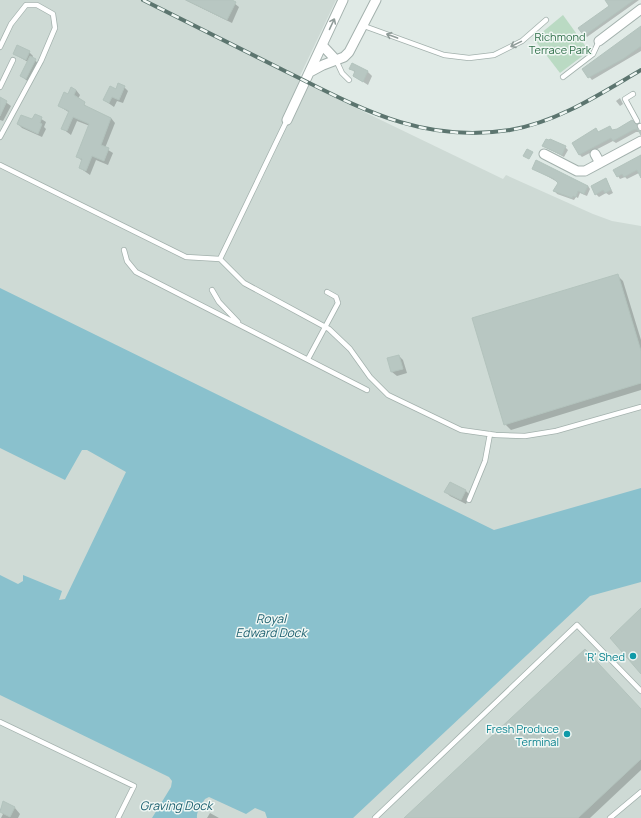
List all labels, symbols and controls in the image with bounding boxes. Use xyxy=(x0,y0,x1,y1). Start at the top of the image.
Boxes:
one-way arrow xyxy=(329,19,336,31)
park label: Richmond Terrace Park xyxy=(529,29,592,57)
one-way arrow xyxy=(387,32,399,40)
one-way arrow xyxy=(510,41,522,48)
water label: Royal Edward Dock xyxy=(236,610,309,641)
place label: 'R' Shed xyxy=(585,649,625,664)
marker: 'R' Shed xyxy=(628,651,638,661)
place label: Fresh Produce Terminal xyxy=(486,721,560,749)
marker: Fresh Produce Terminal xyxy=(562,729,572,739)
water label: Graving Dock xyxy=(140,797,214,814)

